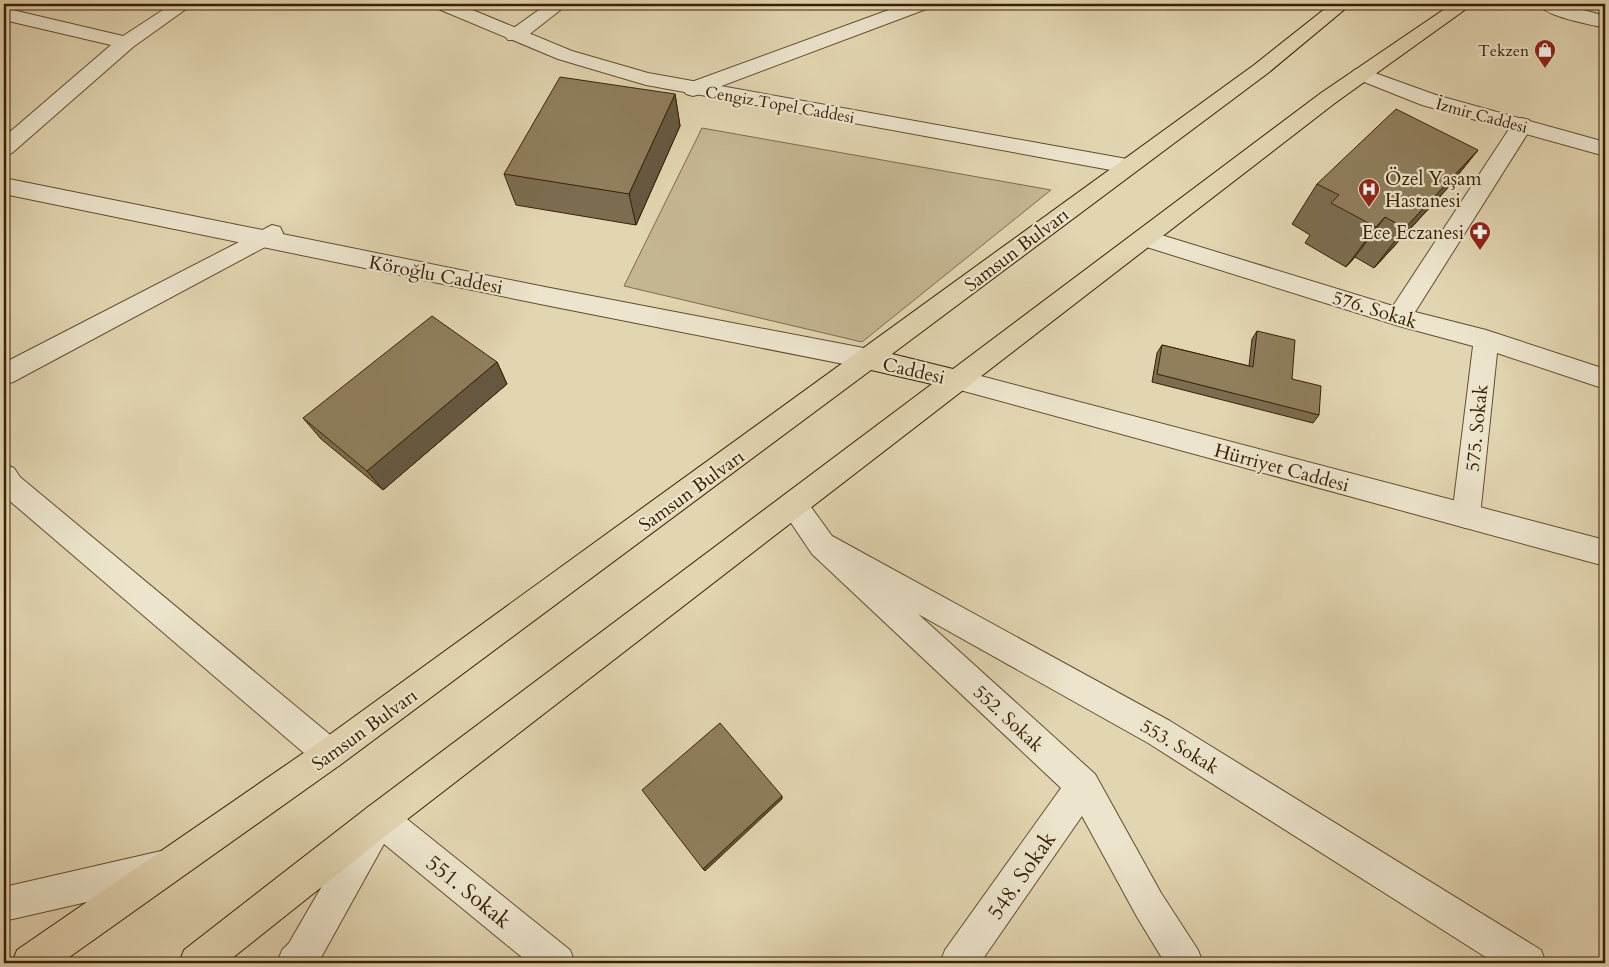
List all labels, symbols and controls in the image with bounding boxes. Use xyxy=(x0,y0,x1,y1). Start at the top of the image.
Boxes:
shop icon: Tekzen xyxy=(1533,38,1557,69)
place label: Tekzen xyxy=(1478,40,1529,62)
street label: Cengiz Topel Caddesi xyxy=(703,81,857,129)
street label: İzmir Caddesi xyxy=(1433,93,1530,139)
place label: Özel Yaşam Hastanesi xyxy=(1385,166,1482,214)
hospital icon: Özel Yaşam Hastanesi xyxy=(1357,177,1381,208)
street label: Samsun Bulvarı xyxy=(959,202,1074,298)
place label: Ece Eczanesi xyxy=(1362,220,1464,246)
pharmacy icon: Ece Eczanesi xyxy=(1468,220,1492,251)
street label: Köroğlu Caddesi xyxy=(367,249,505,301)
street label: 576. Sokak xyxy=(1329,285,1421,335)
street label: Caddesi xyxy=(880,351,948,391)
street label: 575. Sokak xyxy=(1459,382,1495,473)
street label: Hürriyet Caddesi xyxy=(1211,437,1352,498)
street label: Samsun Bulvarı xyxy=(633,444,750,538)
street label: 552. Sokak xyxy=(967,679,1050,759)
street label: Samsun Bulvarı xyxy=(306,683,423,777)
street label: 553. Sokak xyxy=(1135,713,1224,781)
street label: 548. Sokak xyxy=(980,825,1063,926)
street label: 551. Sokak xyxy=(420,848,517,935)

